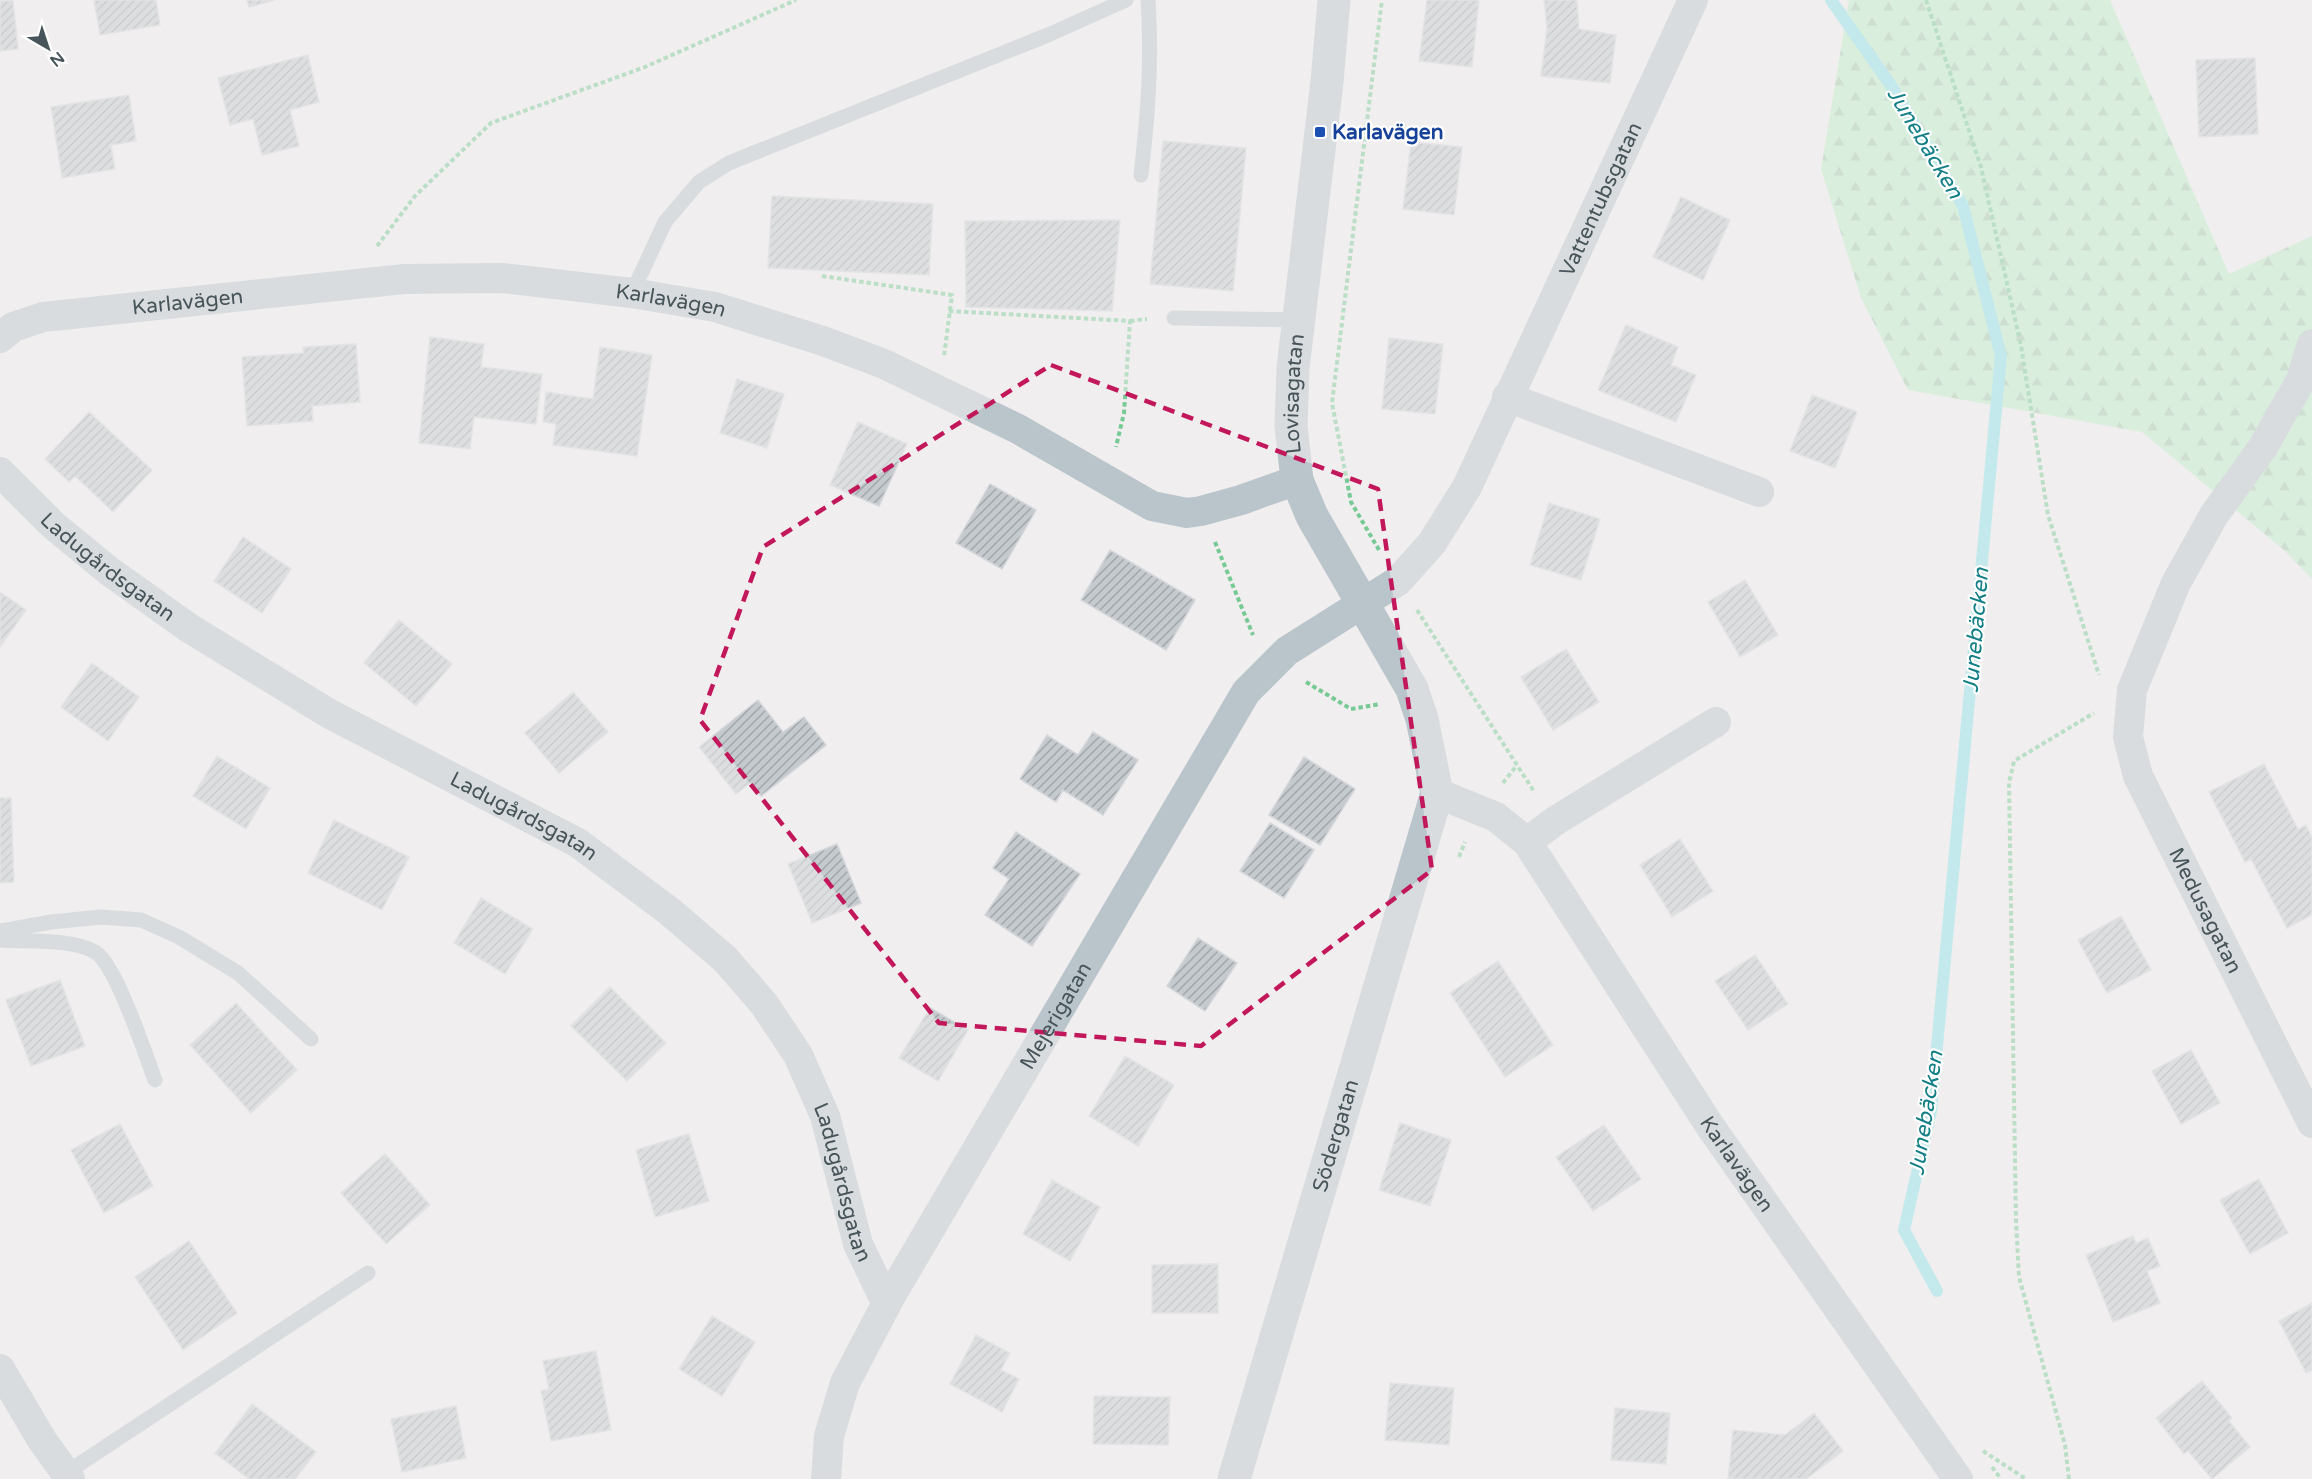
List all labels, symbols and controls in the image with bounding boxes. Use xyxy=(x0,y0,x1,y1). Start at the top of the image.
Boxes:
north arrow xyxy=(18,18,78,78)
text: N xyxy=(46,47,68,71)
water label: Junebäcken xyxy=(1882,83,1969,204)
street label: Vattentubsgatan xyxy=(1554,118,1647,280)
place label: Karlavägen xyxy=(1332,120,1444,145)
marker: Karlavägen xyxy=(1313,125,1327,139)
street label: Karlavägen xyxy=(614,279,729,322)
street label: Karlavägen xyxy=(131,284,244,320)
street label: Lovisagatan xyxy=(1278,332,1309,455)
street label: Ladugårdsgatan xyxy=(35,507,180,627)
water label: Junebäcken xyxy=(1958,566,1994,693)
street label: Ladugårdsgatan xyxy=(446,766,603,866)
street label: Medusagatan xyxy=(2164,844,2247,978)
street label: Mejerigatan xyxy=(1014,958,1097,1074)
water label: Junebäcken xyxy=(1903,1049,1949,1177)
street label: Södergatan xyxy=(1307,1077,1364,1195)
street label: Ladugårdsgatan xyxy=(808,1099,877,1266)
street label: Karlavägen xyxy=(1695,1112,1779,1217)

